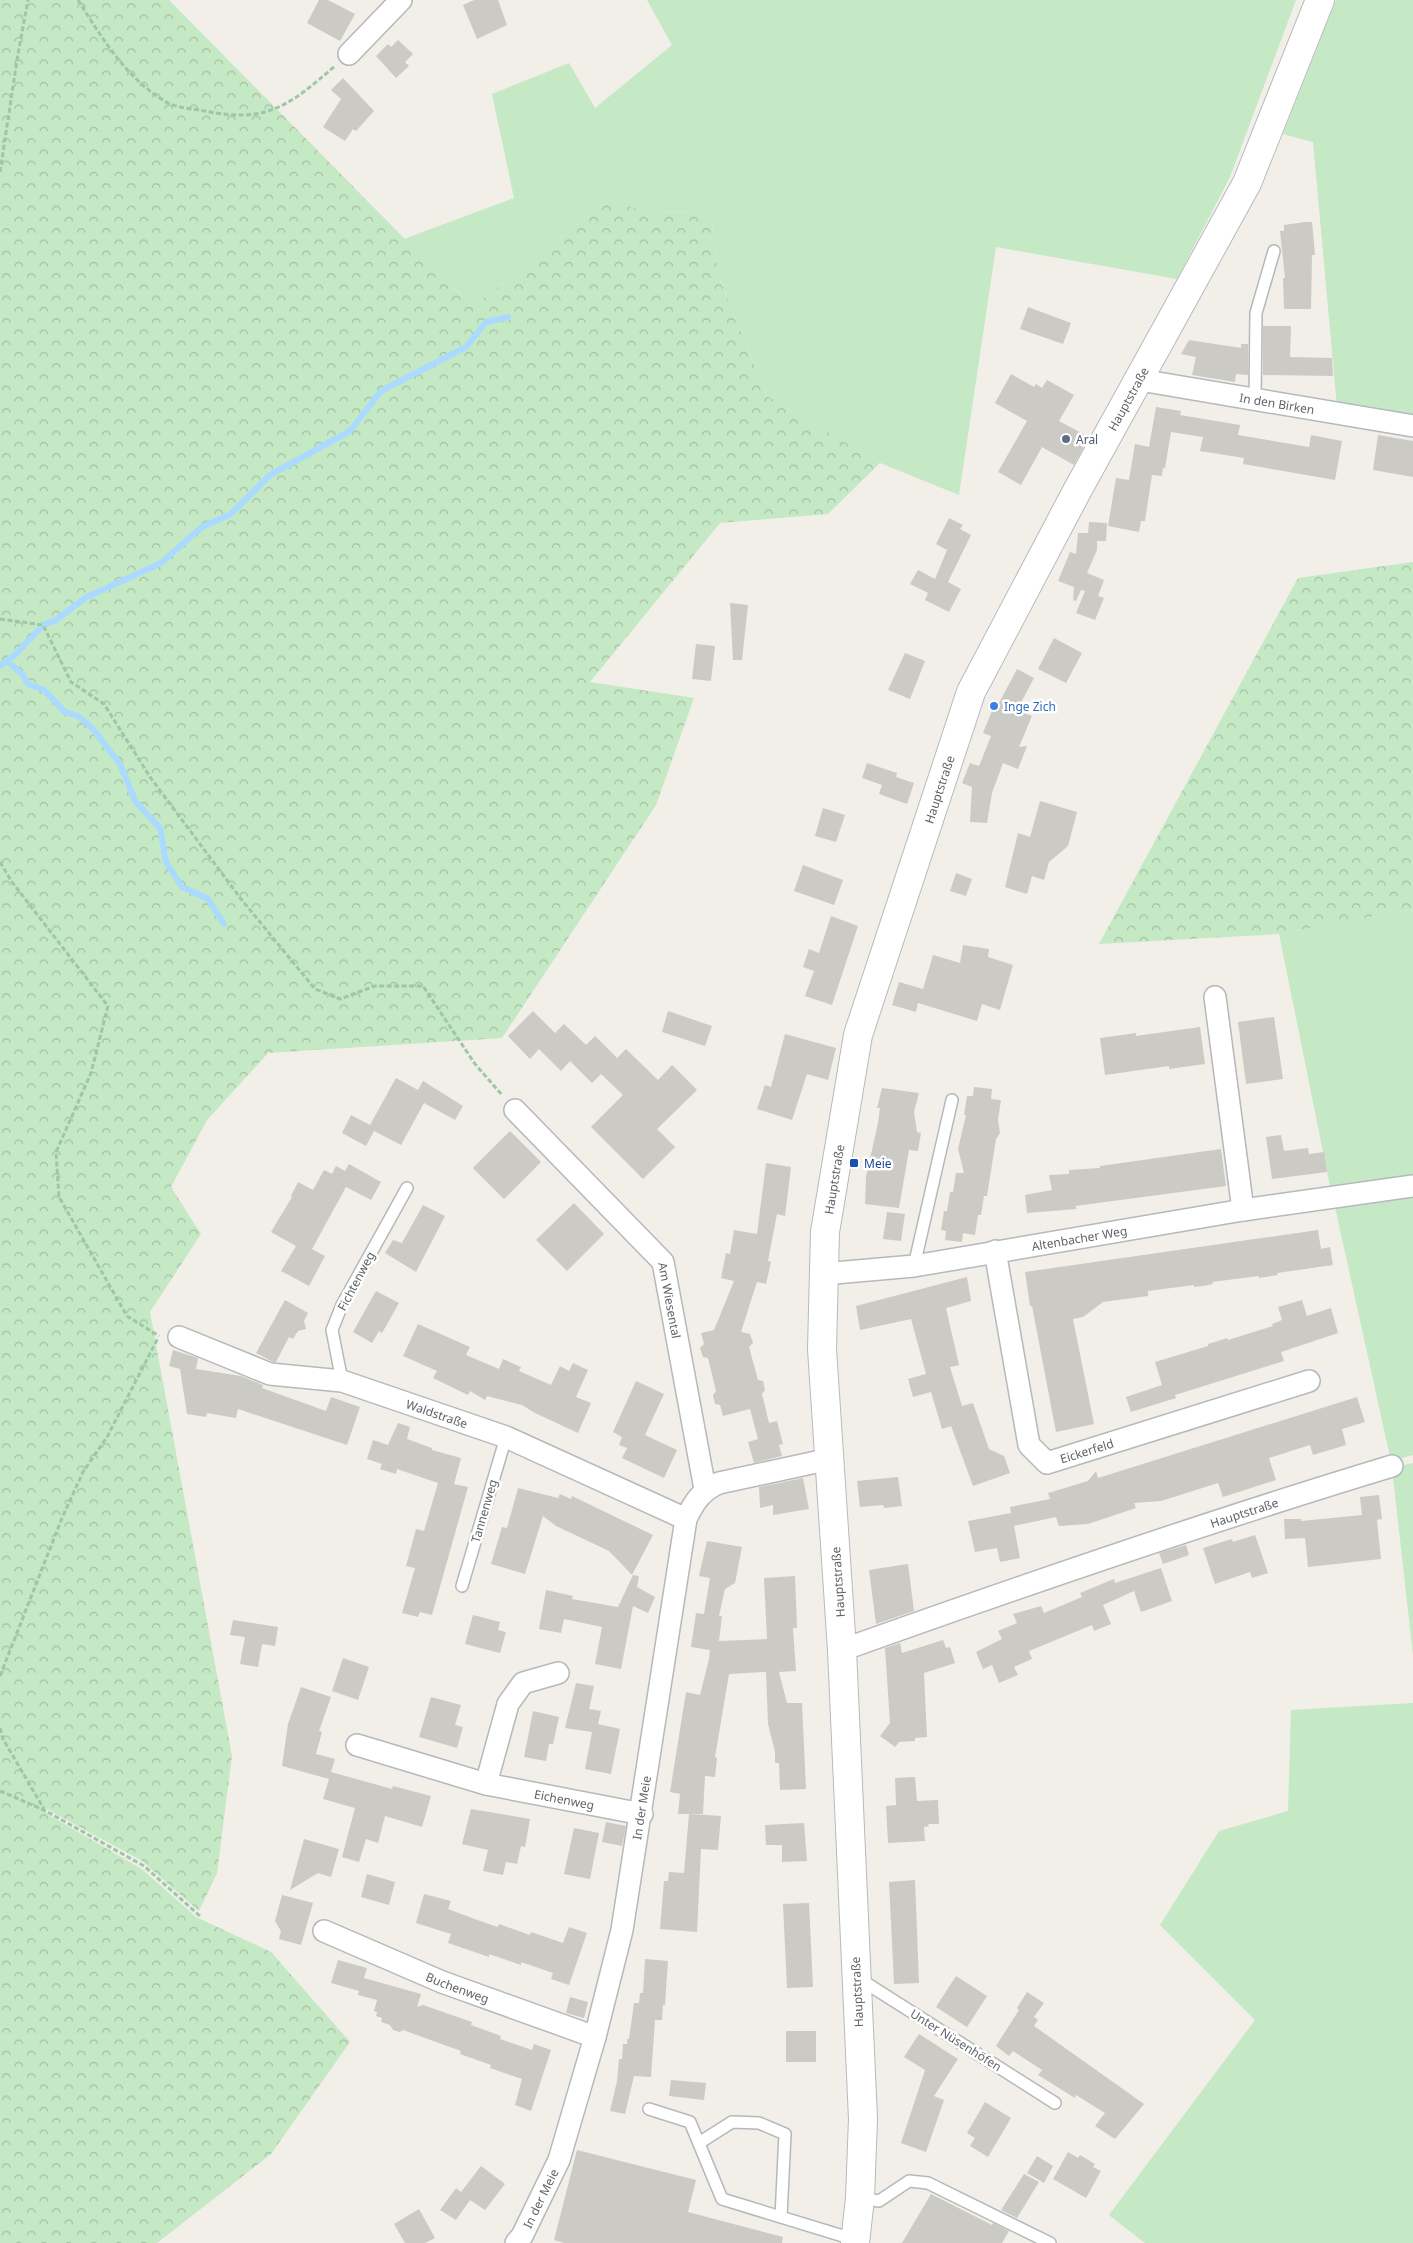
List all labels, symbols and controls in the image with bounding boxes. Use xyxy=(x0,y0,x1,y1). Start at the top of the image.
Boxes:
street label: Hauptstraße xyxy=(1103,363,1153,434)
street label: In den Birken xyxy=(1238,388,1316,418)
place label: Aral xyxy=(1076,431,1098,448)
marker: Aral xyxy=(1060,433,1072,445)
place label: Inge Zich xyxy=(1004,698,1056,715)
marker: Inge Zich xyxy=(988,700,1000,712)
street label: Hauptstraße xyxy=(920,753,958,825)
street label: Hauptstraße xyxy=(820,1143,848,1216)
place label: Meie xyxy=(864,1155,892,1172)
marker: Meie xyxy=(848,1157,860,1169)
street label: Altenbacher Weg xyxy=(1030,1221,1128,1254)
street label: Fichtenweg xyxy=(333,1248,379,1314)
street label: Am Wiesental xyxy=(655,1261,685,1340)
street label: Waldstraße xyxy=(404,1395,470,1432)
street label: Eickerfeld xyxy=(1058,1434,1116,1467)
street label: Tannenweg xyxy=(467,1477,501,1545)
street label: Hauptstraße xyxy=(1208,1493,1281,1531)
street label: Hauptstraße xyxy=(827,1546,849,1618)
street label: In der Meie xyxy=(628,1774,654,1841)
street label: Eichenweg xyxy=(533,1785,596,1813)
street label: Hauptstraße xyxy=(847,1956,867,2028)
street label: Buchenweg xyxy=(423,1968,492,2007)
street label: Unter Nüsenhöfen xyxy=(907,2005,1005,2075)
street label: In der Meie xyxy=(519,2166,562,2231)

